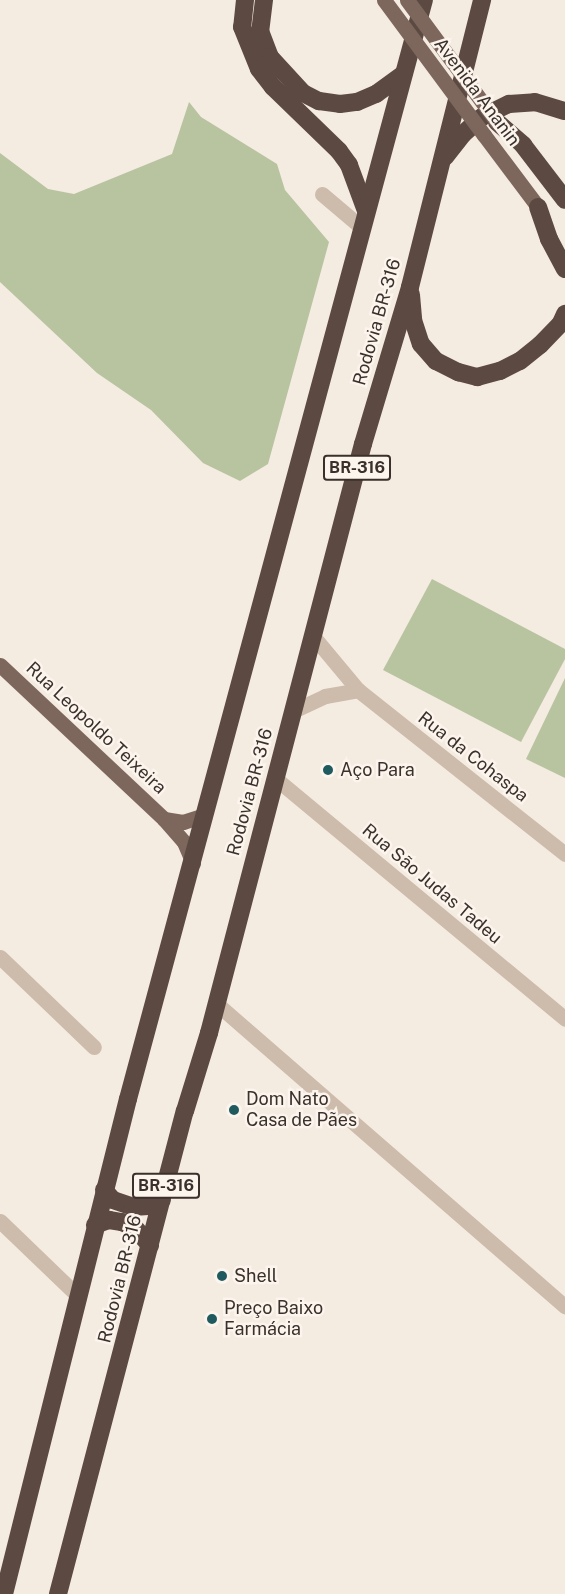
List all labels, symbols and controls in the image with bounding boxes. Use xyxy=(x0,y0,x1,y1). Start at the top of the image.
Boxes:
street label: Avenida Ananin xyxy=(430,34,524,150)
street label: Rodovia BR-316 xyxy=(349,256,405,388)
road number: BR-316 xyxy=(322,455,392,481)
street label: Rua Leopoldo Teixeira xyxy=(21,657,171,799)
street label: Rua da Cohaspa xyxy=(413,707,533,807)
street label: Rodovia BR-316 xyxy=(223,726,277,858)
place label: Aço Para xyxy=(340,759,415,781)
marker: Aço Para xyxy=(321,763,335,777)
street label: Rua São Judas Tadeu xyxy=(358,819,506,949)
place label: Dom Nato Casa de Pães xyxy=(246,1089,357,1132)
marker: Dom Nato Casa de Pães xyxy=(227,1103,241,1117)
road number: BR-316 xyxy=(132,1173,201,1199)
street label: Rodovia BR-316 xyxy=(94,1213,146,1345)
place label: Shell xyxy=(234,1265,277,1287)
marker: Shell xyxy=(215,1269,229,1283)
place label: Preço Baixo Farmácia xyxy=(224,1298,323,1340)
marker: Preço Baixo Farmácia xyxy=(205,1312,219,1326)

